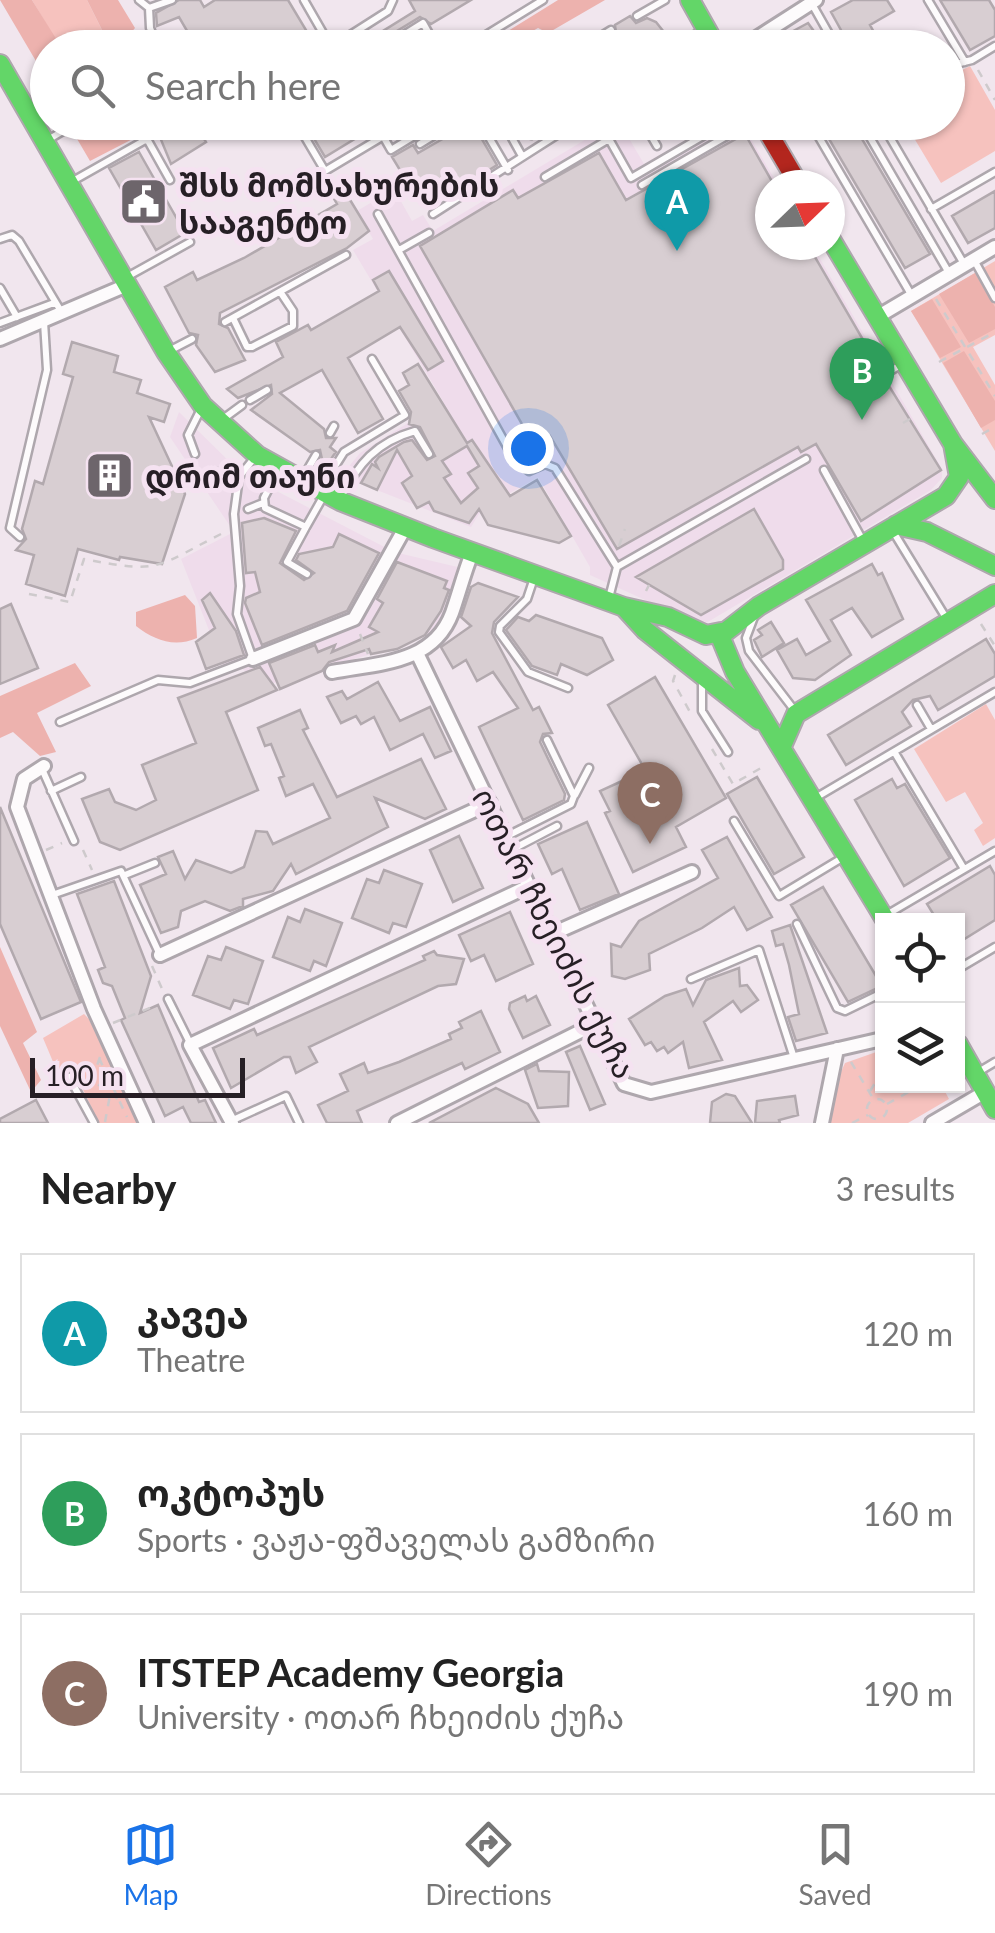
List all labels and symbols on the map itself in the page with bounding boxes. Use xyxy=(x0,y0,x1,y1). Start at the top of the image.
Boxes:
place label: შსს მომსახურების სააგენტო xyxy=(179,165,499,242)
pin: A xyxy=(644,168,710,251)
north arrow xyxy=(755,170,845,260)
public building icon: შსს მომსახურების სააგენტო xyxy=(118,176,170,228)
pin: B xyxy=(830,338,894,420)
your location xyxy=(503,423,554,474)
building icon: დრიმ თაუნი xyxy=(84,449,136,501)
place label: დრიმ თაუნი xyxy=(145,456,355,497)
pin: C xyxy=(618,762,682,844)
street label: ოთარ ჩხეიძის ქუჩა xyxy=(464,781,645,1085)
scale bar xyxy=(30,1053,245,1098)

